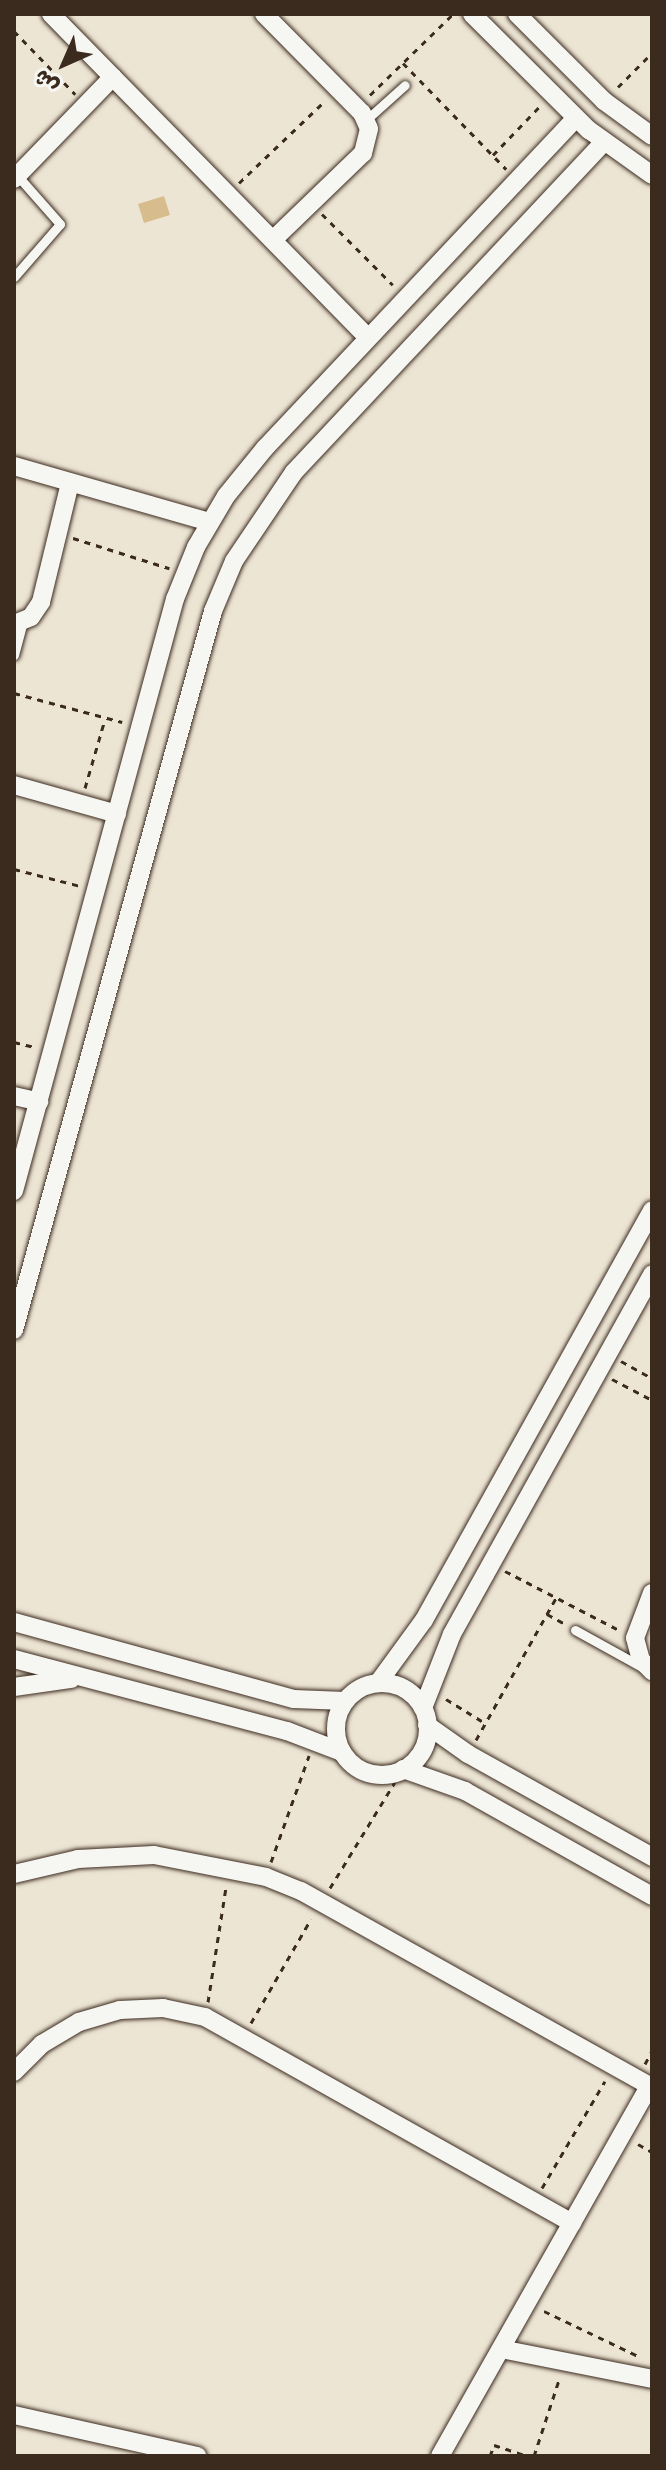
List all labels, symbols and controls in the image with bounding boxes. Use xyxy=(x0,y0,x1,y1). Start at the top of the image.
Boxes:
north arrow xyxy=(24,24,104,104)
text: ش xyxy=(29,63,65,99)

